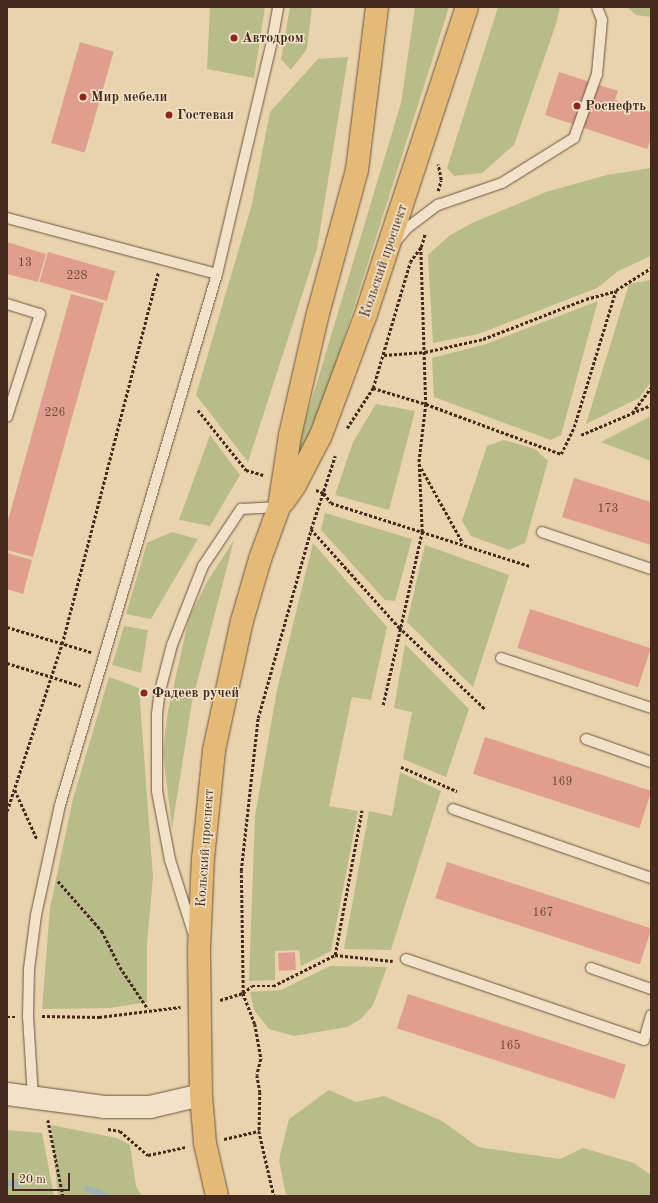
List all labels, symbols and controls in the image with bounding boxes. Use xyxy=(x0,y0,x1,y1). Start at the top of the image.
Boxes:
place label: Автодром xyxy=(242,30,304,46)
marker: Автодром xyxy=(229,33,239,43)
place label: Мир мебели xyxy=(91,89,168,105)
marker: Мир мебели xyxy=(78,92,88,102)
place label: Роснефть xyxy=(585,98,646,114)
marker: Роснефть xyxy=(572,101,582,111)
place label: Гостевая xyxy=(177,107,234,123)
marker: Гостевая xyxy=(164,110,174,120)
street label: Кольский проспект xyxy=(357,202,411,320)
house number: 13 xyxy=(18,257,32,271)
house number: 228 xyxy=(67,270,87,284)
house number: 226 xyxy=(45,407,65,421)
house number: 173 xyxy=(598,503,618,517)
place label: Фадеев ручей xyxy=(152,685,239,701)
marker: Фадеев ручей xyxy=(139,688,149,698)
house number: 169 xyxy=(552,776,572,790)
street label: Кольский проспект xyxy=(192,788,218,908)
house number: 167 xyxy=(533,907,553,921)
house number: 165 xyxy=(500,1040,520,1054)
scale bar xyxy=(14,1165,72,1191)
text: 20 m xyxy=(19,1174,46,1186)

